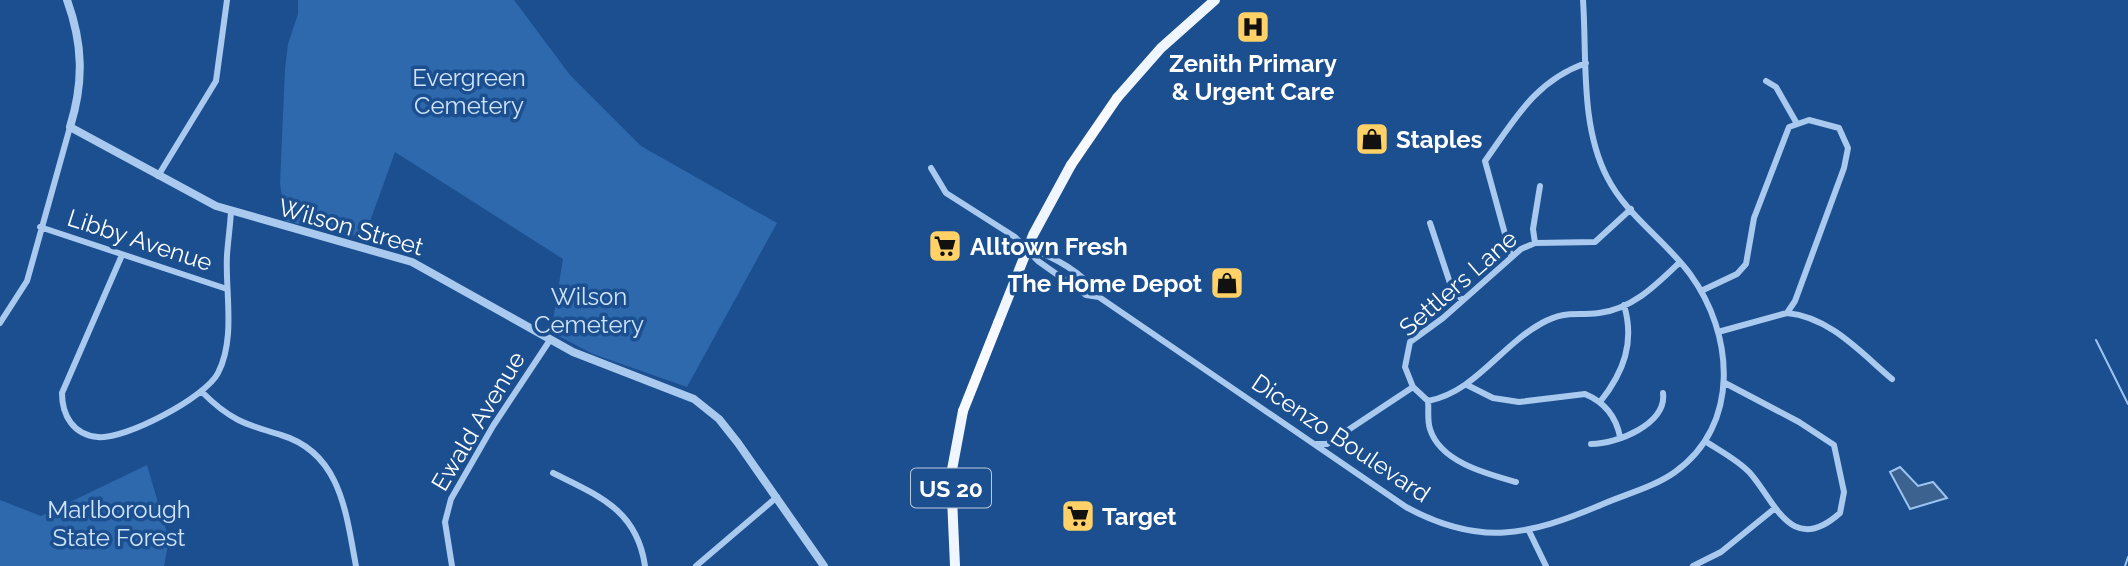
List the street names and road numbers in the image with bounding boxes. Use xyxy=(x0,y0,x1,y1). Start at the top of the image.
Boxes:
street label: Wilson Street xyxy=(275,192,427,262)
street label: Libby Avenue xyxy=(64,203,216,277)
street label: Settlers Lane xyxy=(1393,224,1523,342)
street label: Ewald Avenue xyxy=(425,346,531,496)
street label: Dicenzo Boulevard xyxy=(1246,368,1436,508)
road number: US 20 xyxy=(911,468,991,508)

